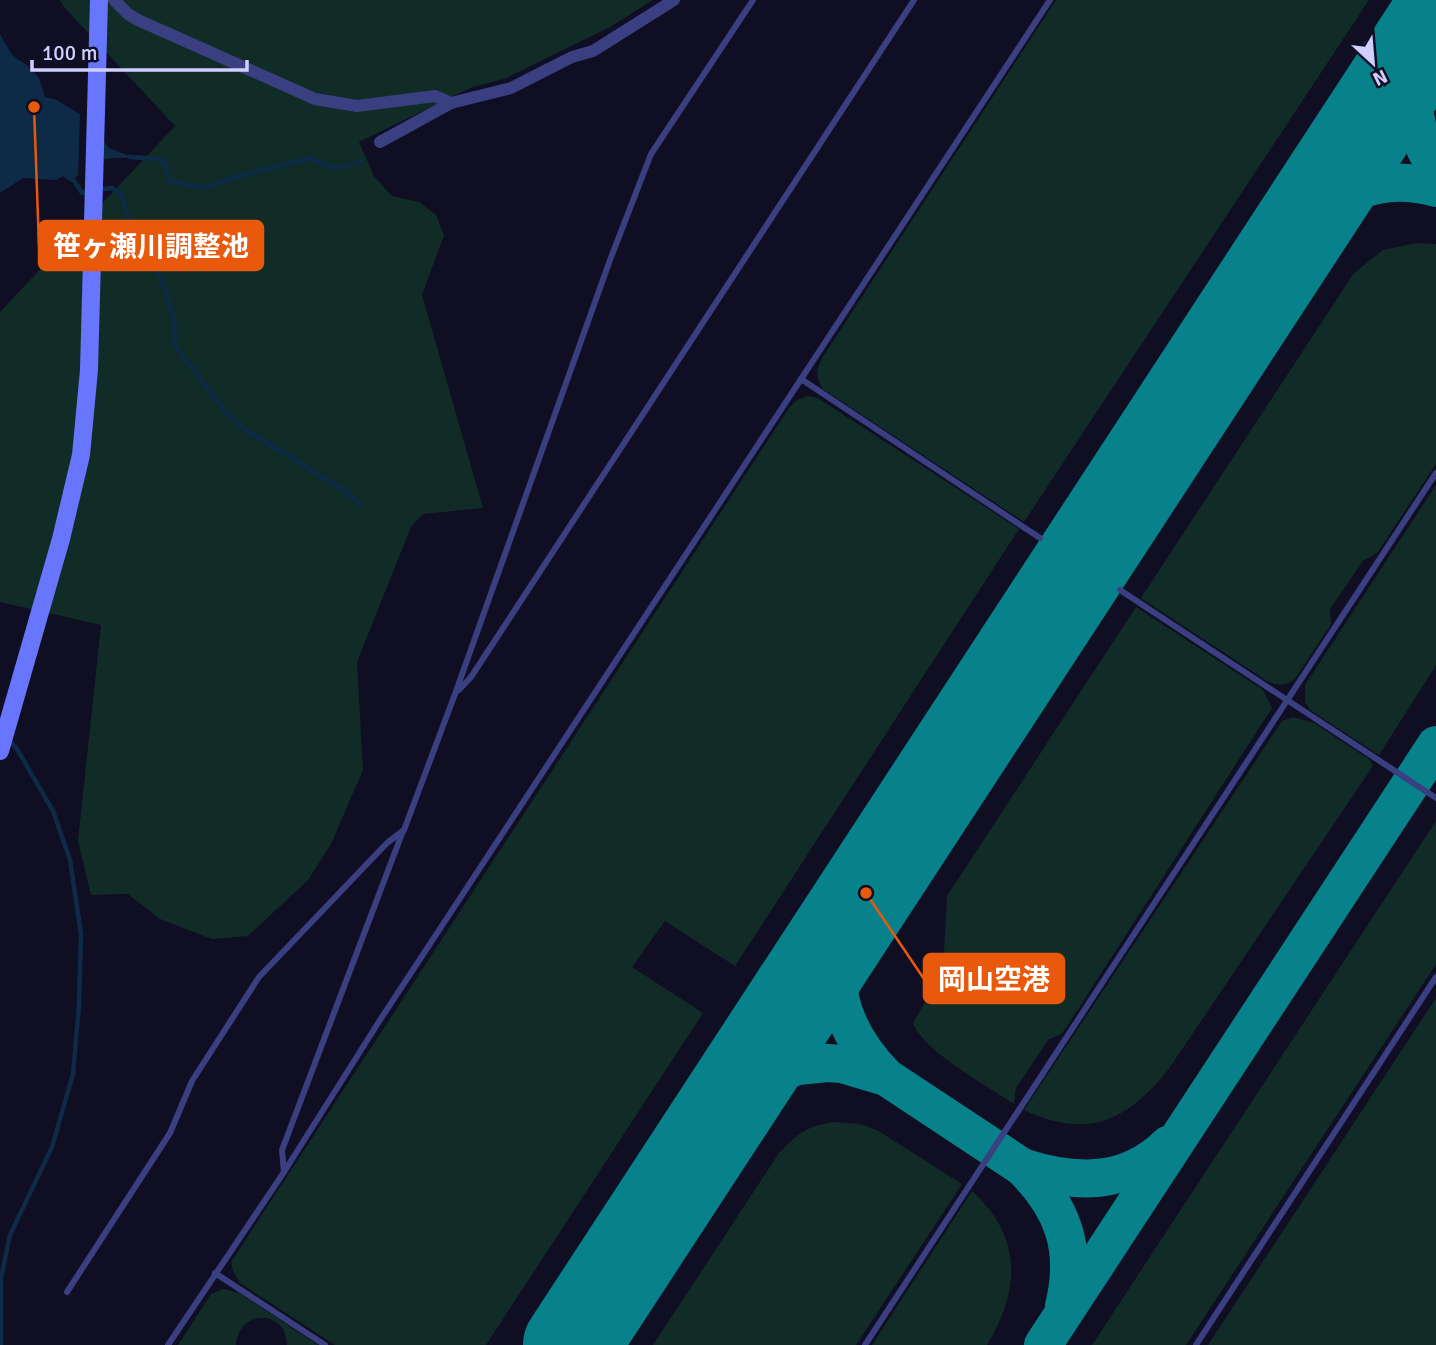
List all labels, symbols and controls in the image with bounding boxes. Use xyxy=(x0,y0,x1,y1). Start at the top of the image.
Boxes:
scale bar xyxy=(32,28,247,72)
north arrow xyxy=(1338,28,1408,98)
text: 100 m xyxy=(42,40,97,66)
text: N xyxy=(1369,64,1391,91)
callout: 笹ヶ瀬川調整池 xyxy=(39,221,263,270)
text: 笹ヶ瀬川調整池 xyxy=(53,230,249,264)
callout: 岡山空港 xyxy=(924,954,1064,1003)
text: 岡山空港 xyxy=(938,963,1050,997)

